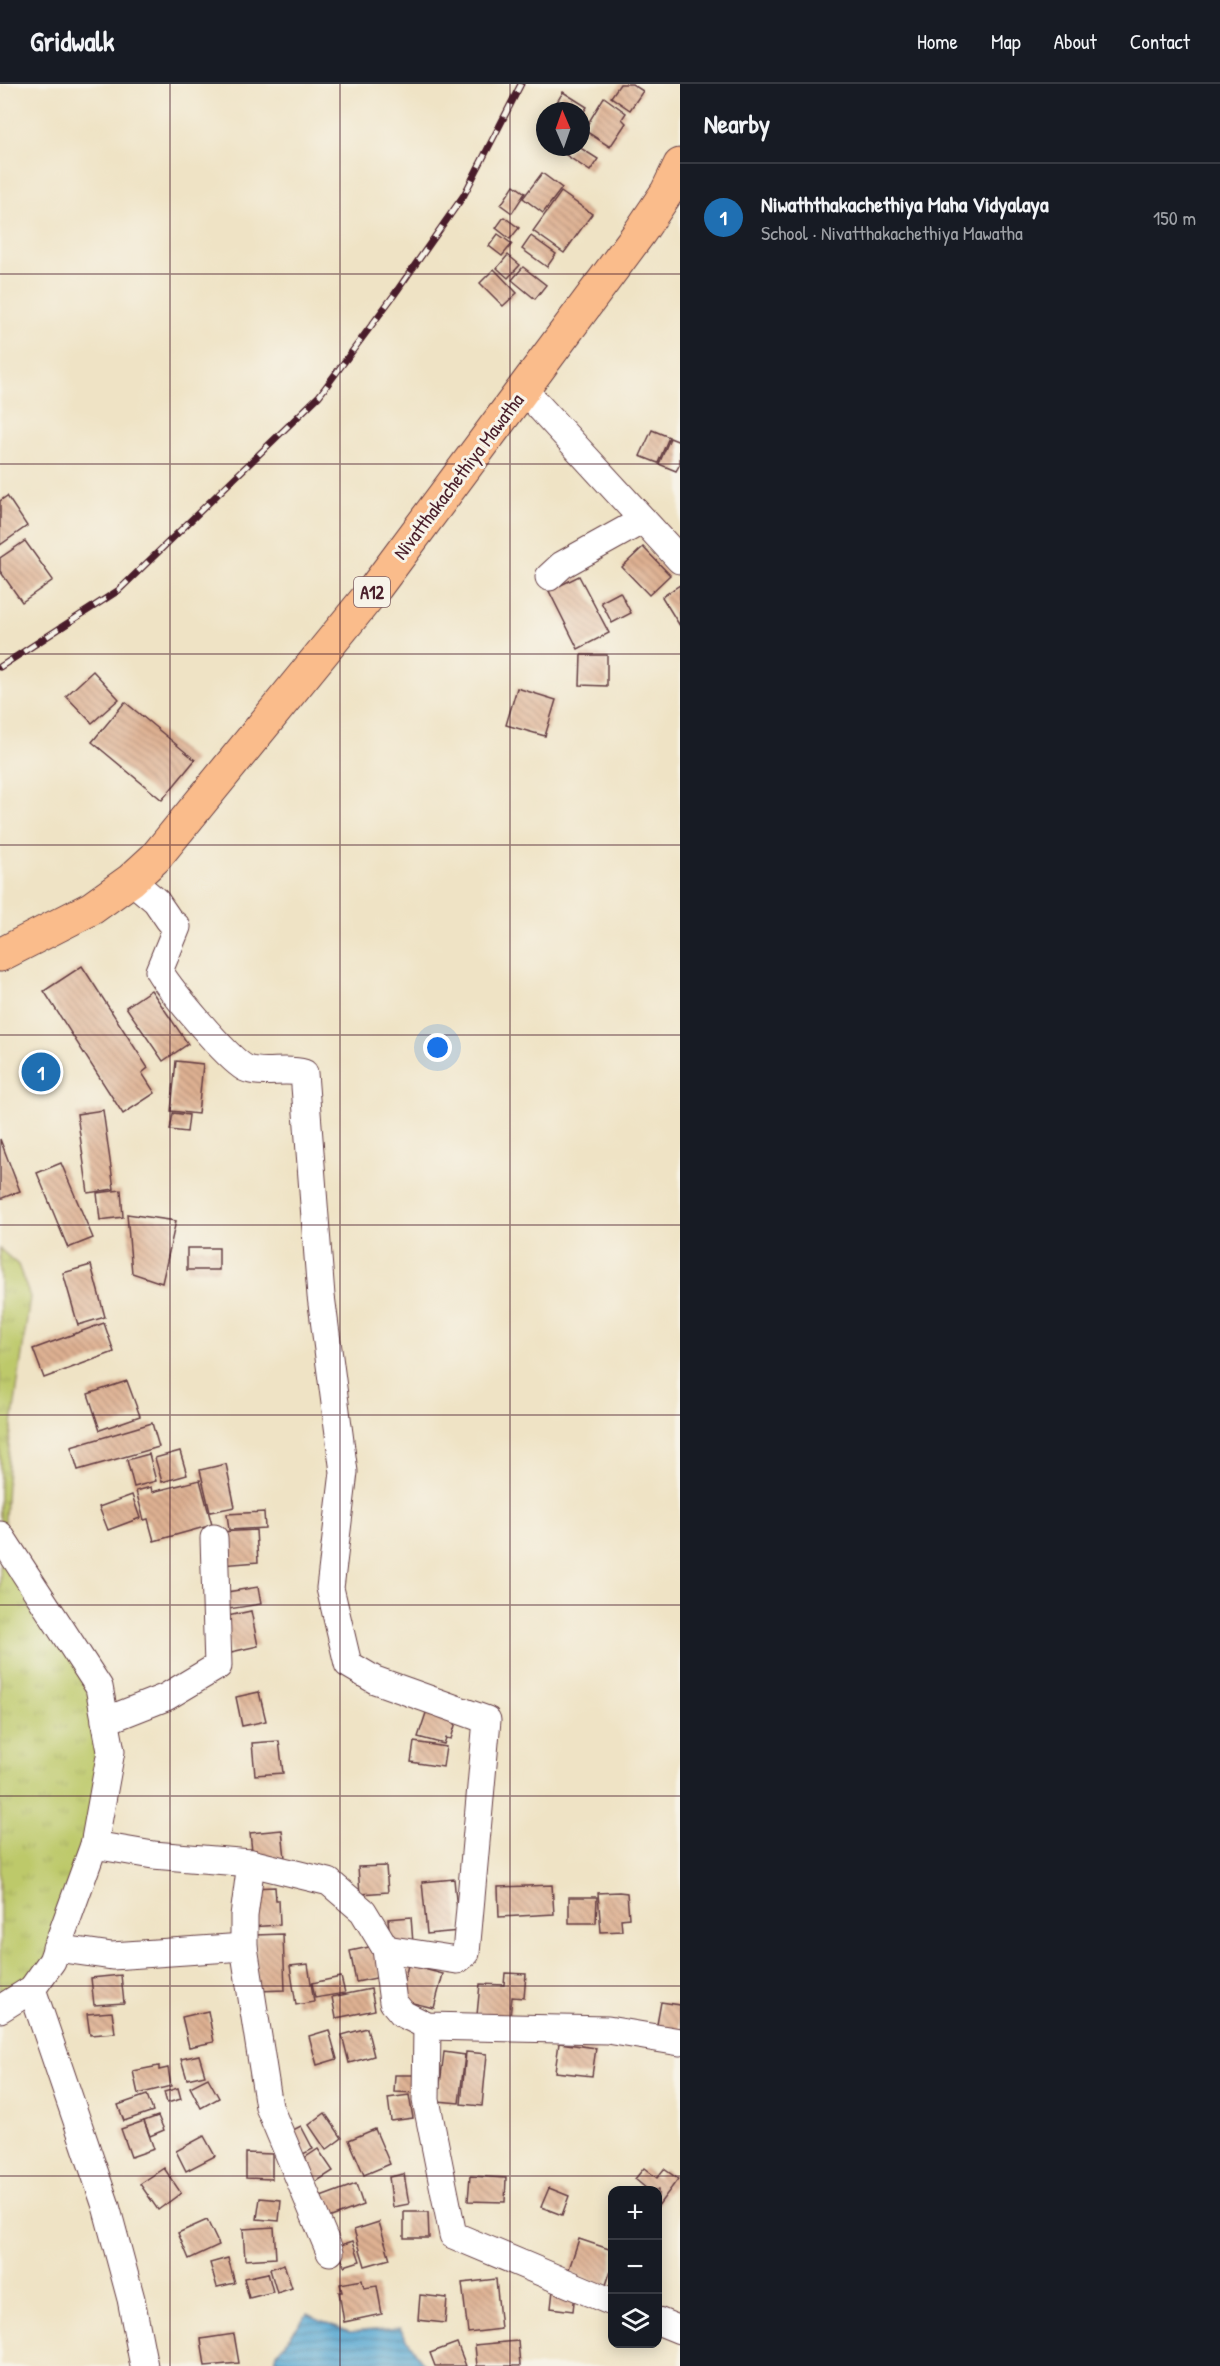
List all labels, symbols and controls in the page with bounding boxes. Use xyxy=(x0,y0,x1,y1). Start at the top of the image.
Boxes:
text: Gridwalk xyxy=(30,22,114,60)
text: Home xyxy=(917,27,958,56)
text: Map xyxy=(991,27,1021,56)
text: About xyxy=(1054,27,1097,56)
text: Contact xyxy=(1130,27,1190,56)
north arrow xyxy=(536,102,590,156)
text: Nearby xyxy=(704,106,770,141)
text: Niwaththakachethiya Maha Vidyalaya xyxy=(761,189,1049,219)
text: 1 xyxy=(720,204,727,231)
text: 150 m xyxy=(1153,204,1196,231)
text: School · Nivatthakachethiya Mawatha xyxy=(761,219,1023,246)
street label: Nivatthakachethiya Mawatha xyxy=(386,387,530,565)
road number: A12 xyxy=(354,577,390,607)
your location xyxy=(423,1033,452,1062)
pin: 1 xyxy=(22,1050,60,1094)
map controls xyxy=(608,2186,662,2348)
button: + xyxy=(608,2186,662,2240)
button: − xyxy=(608,2240,662,2294)
button: layers xyxy=(608,2294,662,2348)

